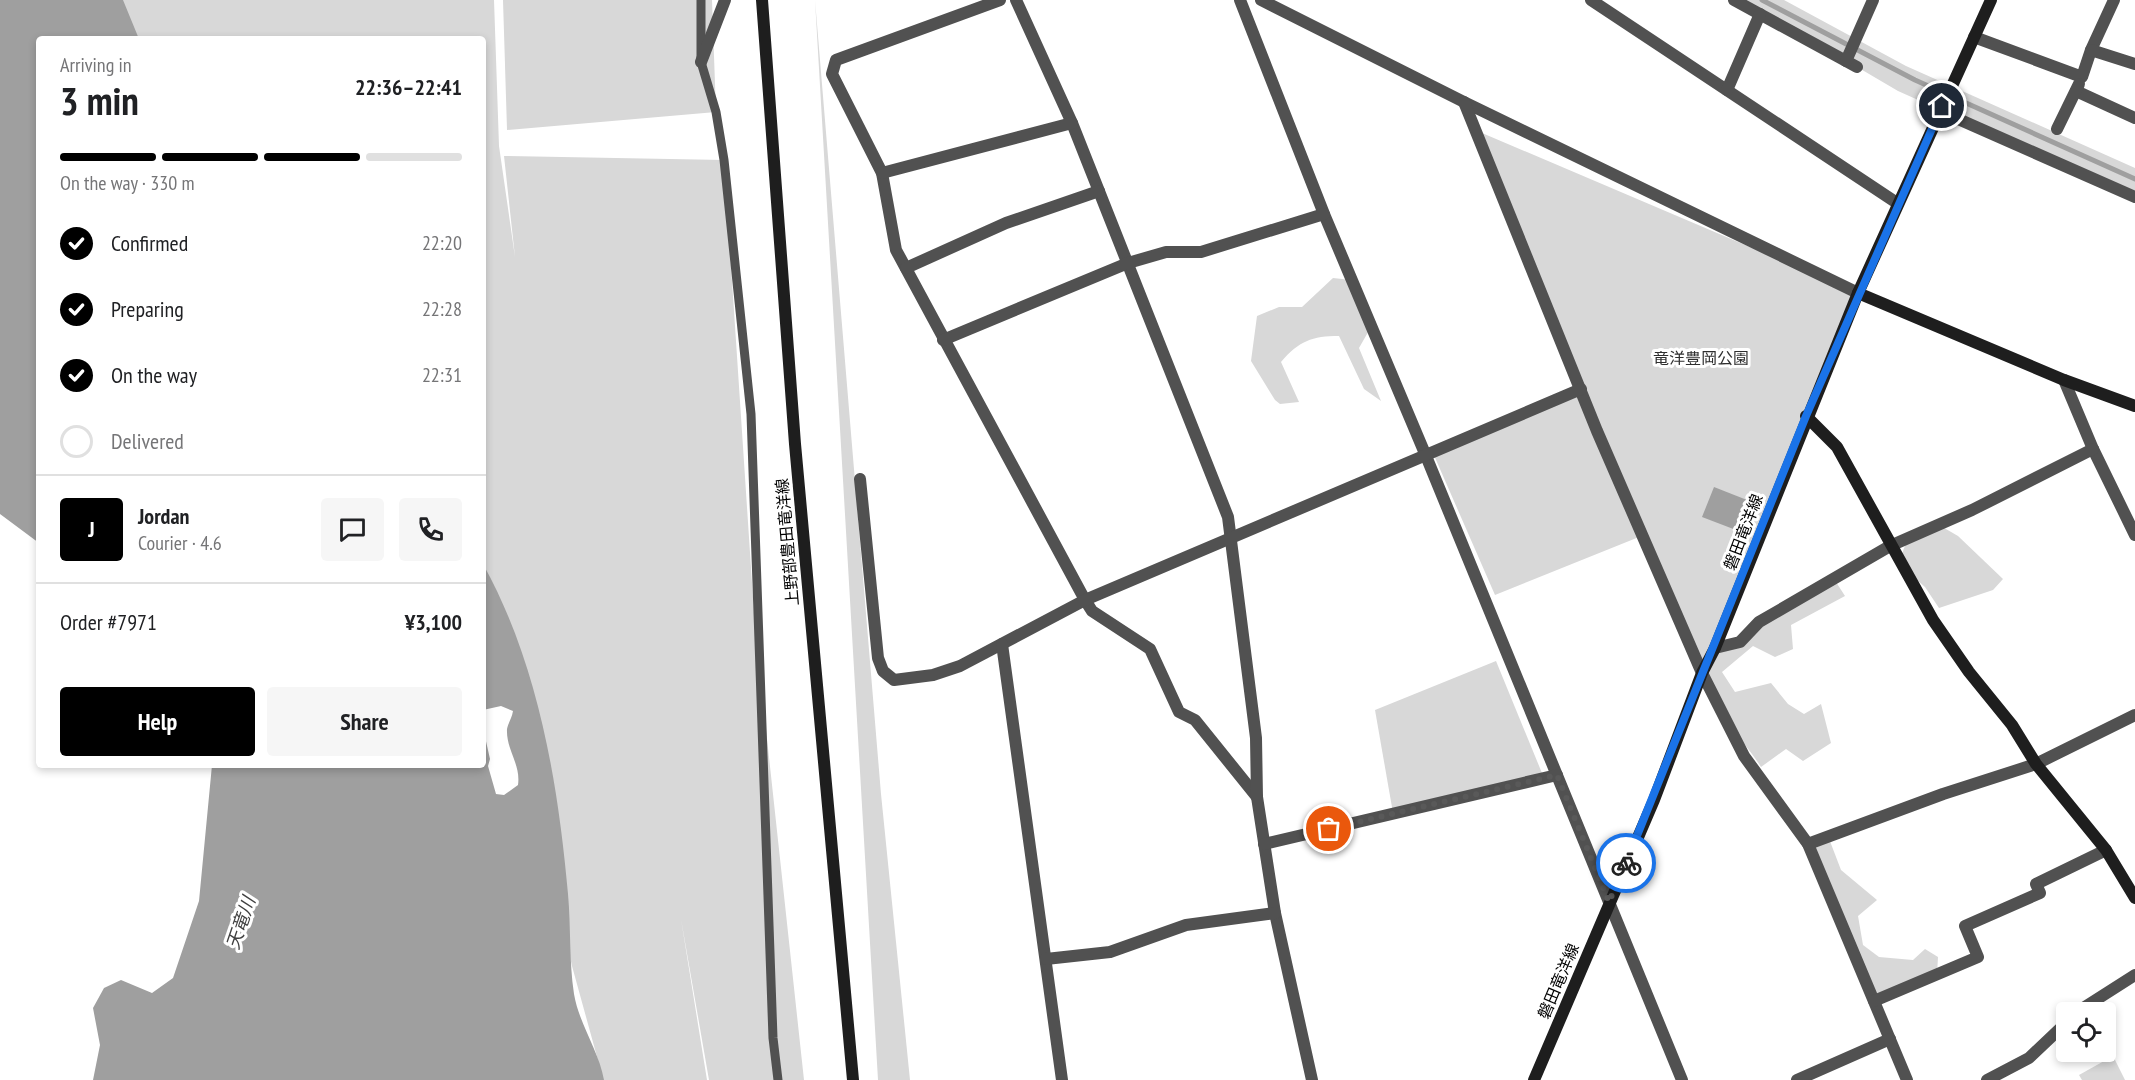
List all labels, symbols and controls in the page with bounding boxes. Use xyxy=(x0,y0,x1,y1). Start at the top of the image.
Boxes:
text: Arriving in xyxy=(60,52,132,78)
text: 22:36–22:41 xyxy=(355,73,462,101)
text: 3 min xyxy=(60,75,139,126)
pin xyxy=(1916,80,1967,131)
icon: home xyxy=(1925,89,1958,122)
text: On the way · 330 m xyxy=(60,170,195,196)
icon: check xyxy=(60,227,93,260)
text: Confirmed xyxy=(111,229,188,257)
text: 22:20 xyxy=(422,230,462,256)
icon: check xyxy=(60,293,93,326)
text: Preparing xyxy=(111,295,184,323)
text: 22:28 xyxy=(422,296,462,322)
park label: 竜洋豊岡公園 xyxy=(1653,348,1749,368)
icon: check xyxy=(60,359,93,392)
text: On the way xyxy=(111,361,197,389)
text: 22:31 xyxy=(422,362,462,388)
text: Delivered xyxy=(111,427,184,455)
street label: 上野部豊田竜洋線 xyxy=(771,477,803,607)
street label: 磐田竜洋線 xyxy=(1719,491,1767,573)
button: chat xyxy=(321,498,384,561)
button: phone xyxy=(399,498,462,561)
text: Jordan xyxy=(138,502,189,530)
text: J xyxy=(88,515,95,543)
text: Courier · 4.6 xyxy=(138,530,222,556)
text: Order #7971 xyxy=(60,608,157,636)
text: ¥3,100 xyxy=(405,608,462,636)
button: Help xyxy=(60,687,255,756)
button: Share xyxy=(267,687,462,756)
pin xyxy=(1303,803,1354,854)
icon: bag xyxy=(1312,812,1345,845)
courier xyxy=(1596,833,1656,893)
icon: bike xyxy=(1610,847,1643,880)
water label: 天竜川 xyxy=(221,892,261,952)
street label: 磐田竜洋線 xyxy=(1533,940,1583,1022)
map controls xyxy=(2056,1002,2116,1062)
button: locate xyxy=(2056,1002,2116,1062)

